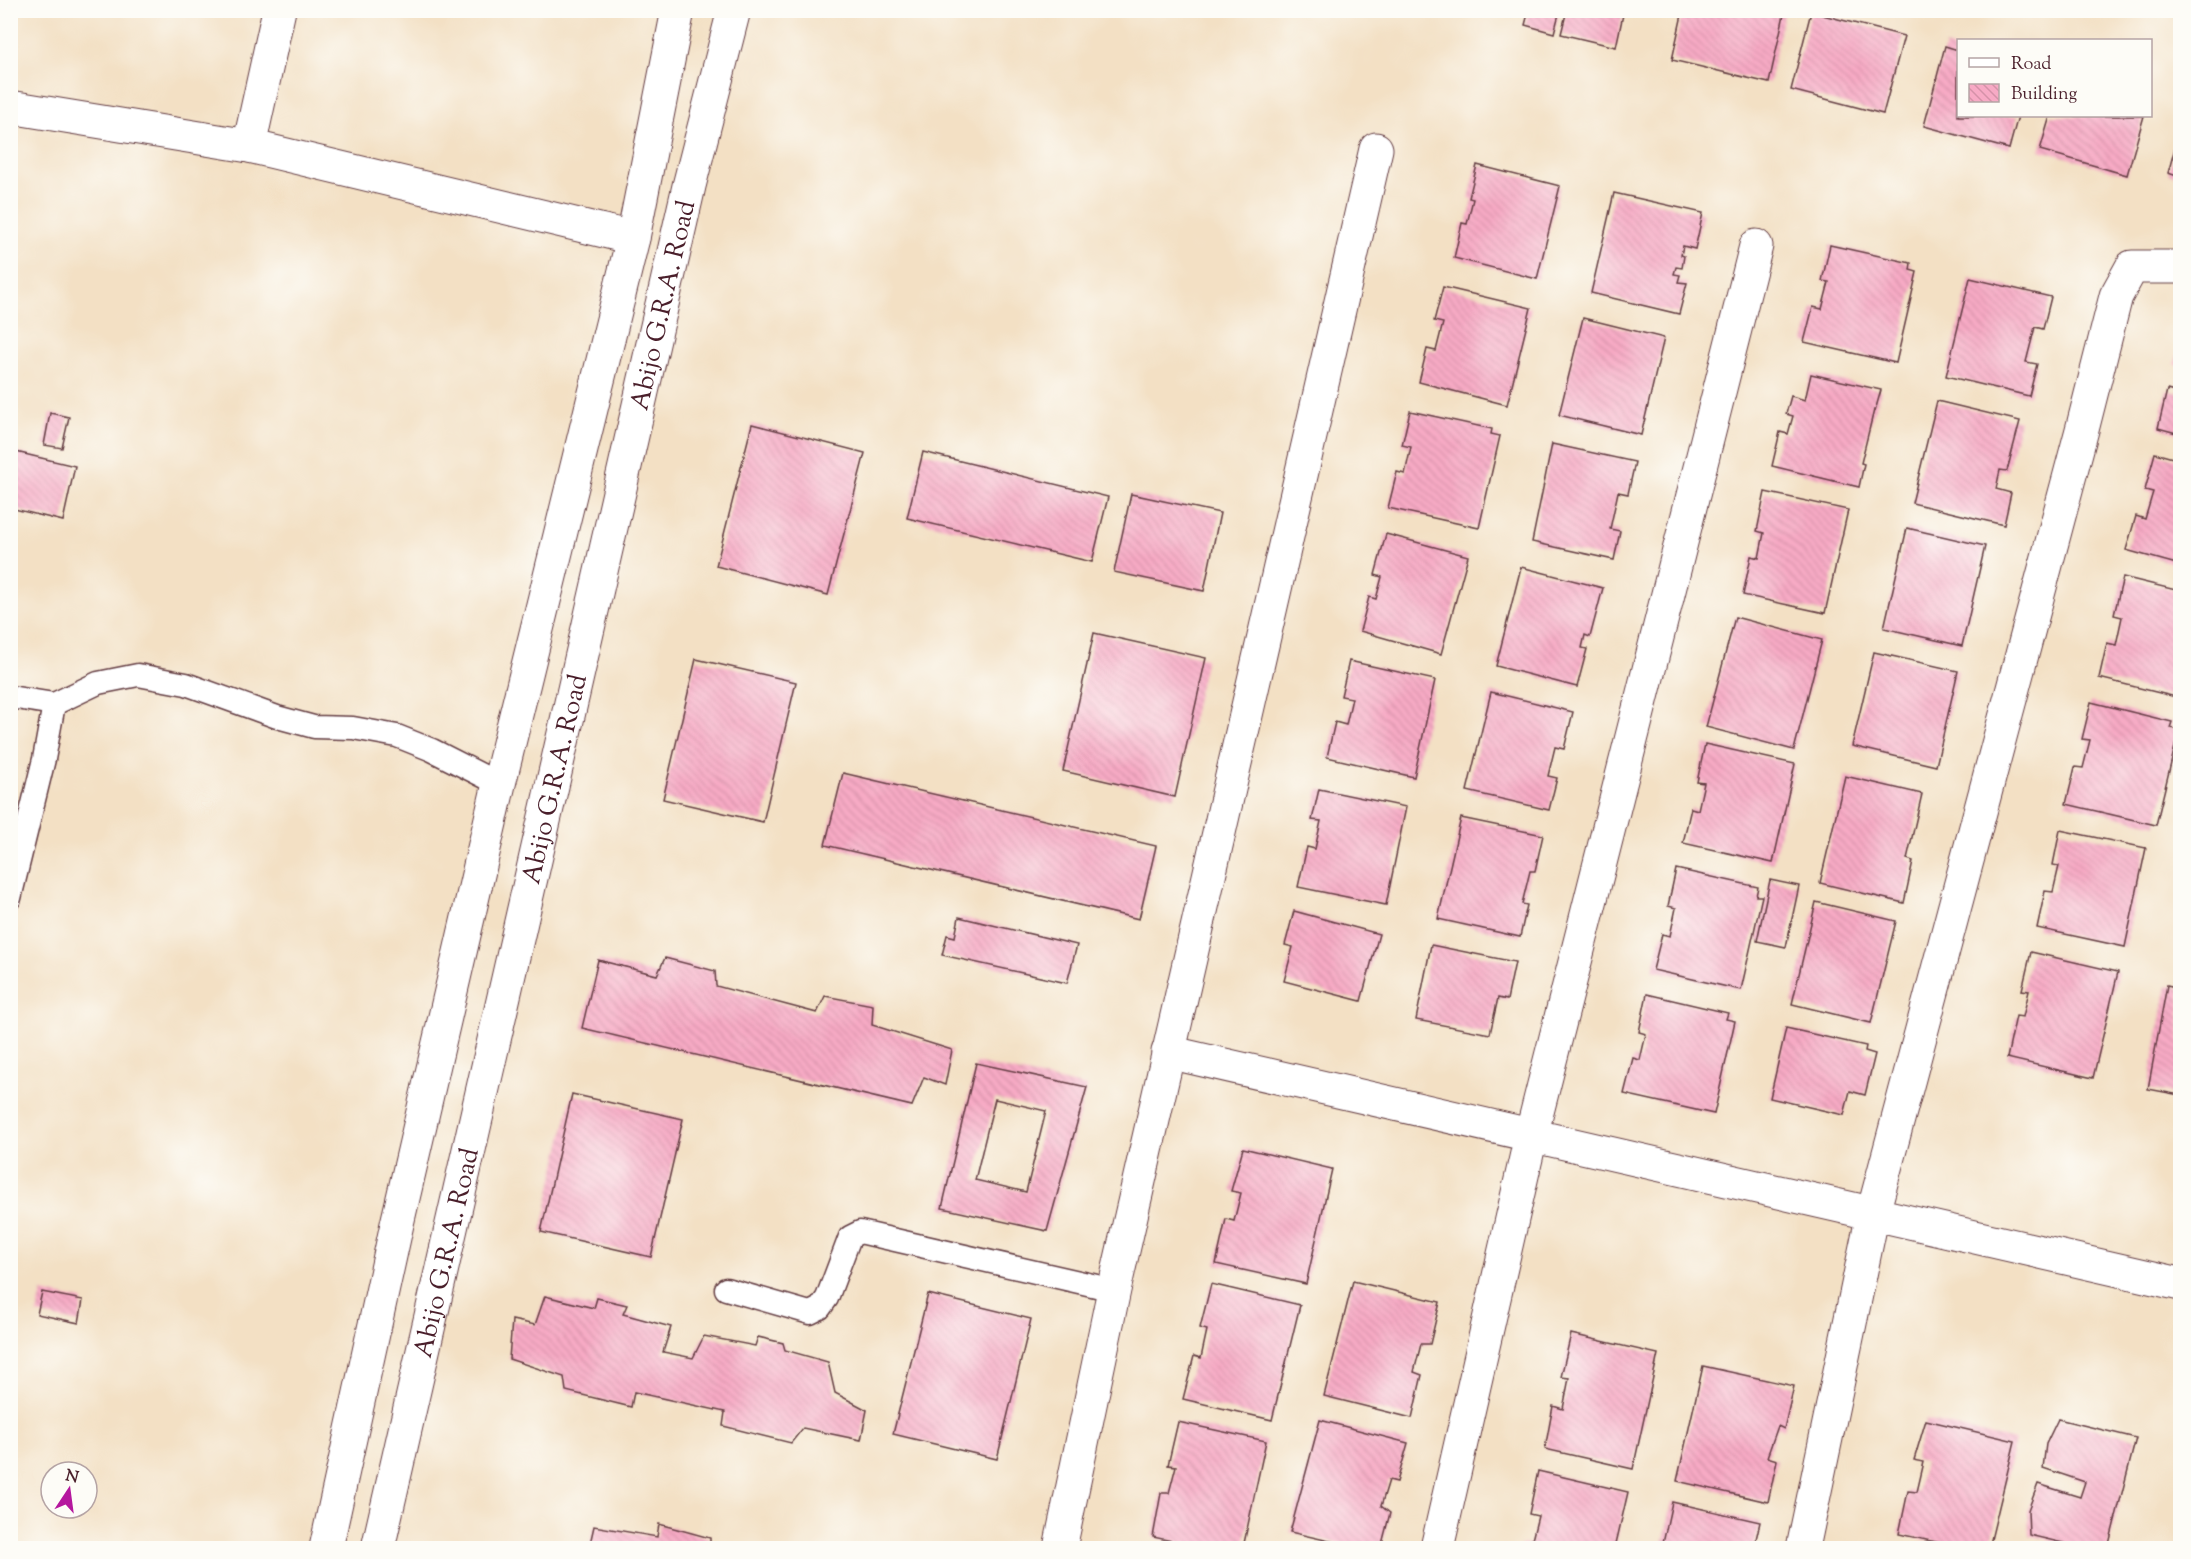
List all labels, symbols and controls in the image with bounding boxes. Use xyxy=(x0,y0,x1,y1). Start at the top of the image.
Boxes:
legend xyxy=(1957,39,2152,117)
text: Road xyxy=(2011,52,2051,78)
text: Building xyxy=(2011,82,2077,108)
street label: Abijo G.R.A. Road xyxy=(622,197,706,414)
street label: Abijo G.R.A. Road xyxy=(514,671,598,888)
street label: Abijo G.R.A. Road xyxy=(406,1144,490,1362)
north arrow xyxy=(39,1460,99,1520)
text: N xyxy=(63,1465,81,1491)

